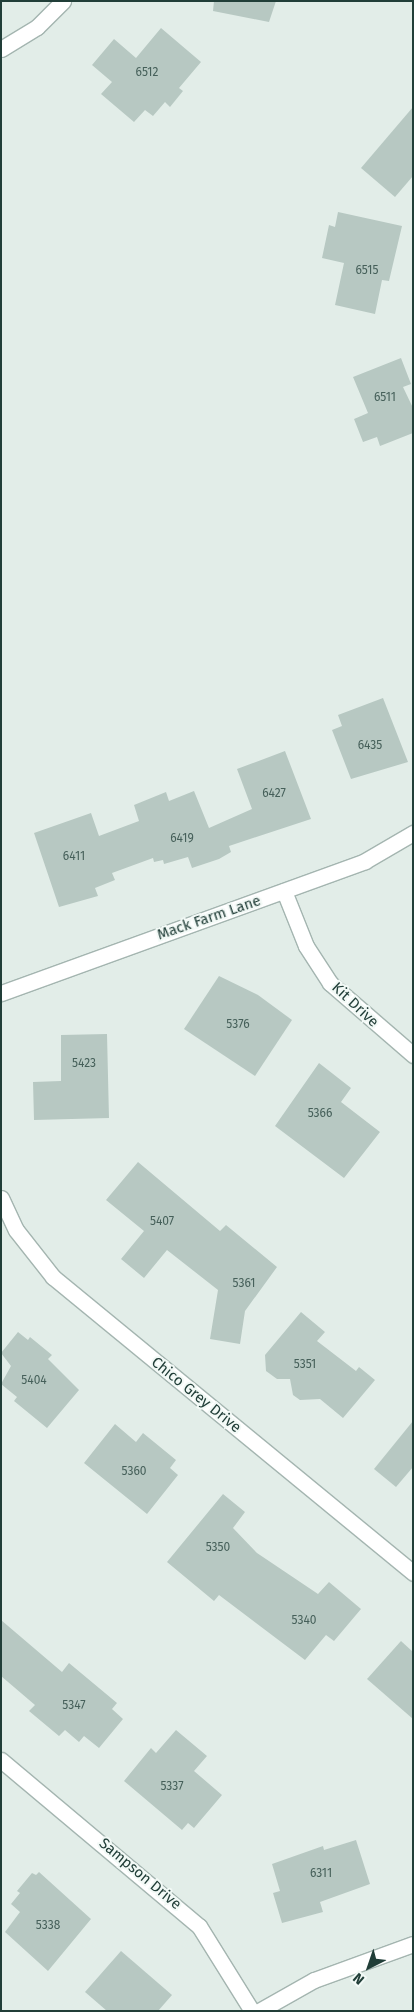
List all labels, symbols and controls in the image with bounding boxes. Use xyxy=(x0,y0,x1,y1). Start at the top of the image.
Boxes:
house number: 6512 xyxy=(136,66,158,80)
house number: 6515 xyxy=(356,264,378,278)
house number: 6511 xyxy=(374,391,396,405)
house number: 6435 xyxy=(358,739,382,753)
house number: 6427 xyxy=(262,787,286,801)
house number: 6419 xyxy=(170,832,194,846)
house number: 6411 xyxy=(63,850,85,864)
street label: Mack Farm Lane xyxy=(155,892,263,944)
street label: Kit Drive xyxy=(328,979,382,1031)
house number: 5376 xyxy=(226,1018,250,1032)
house number: 5423 xyxy=(72,1057,96,1071)
house number: 5366 xyxy=(308,1107,332,1121)
house number: 5407 xyxy=(150,1215,174,1229)
house number: 5361 xyxy=(233,1277,255,1291)
street label: Chico Grey Drive xyxy=(147,1353,245,1437)
house number: 5351 xyxy=(294,1358,316,1372)
house number: 5404 xyxy=(21,1374,47,1388)
house number: 5360 xyxy=(121,1465,147,1479)
house number: 5350 xyxy=(206,1541,230,1555)
house number: 5340 xyxy=(292,1614,316,1628)
house number: 5347 xyxy=(62,1699,86,1713)
house number: 5337 xyxy=(160,1780,184,1794)
street label: Sampson Drive xyxy=(95,1834,185,1914)
house number: 6311 xyxy=(310,1867,332,1881)
house number: 5338 xyxy=(36,1919,60,1933)
north arrow xyxy=(344,1942,394,1992)
text: N xyxy=(350,1969,368,1988)

